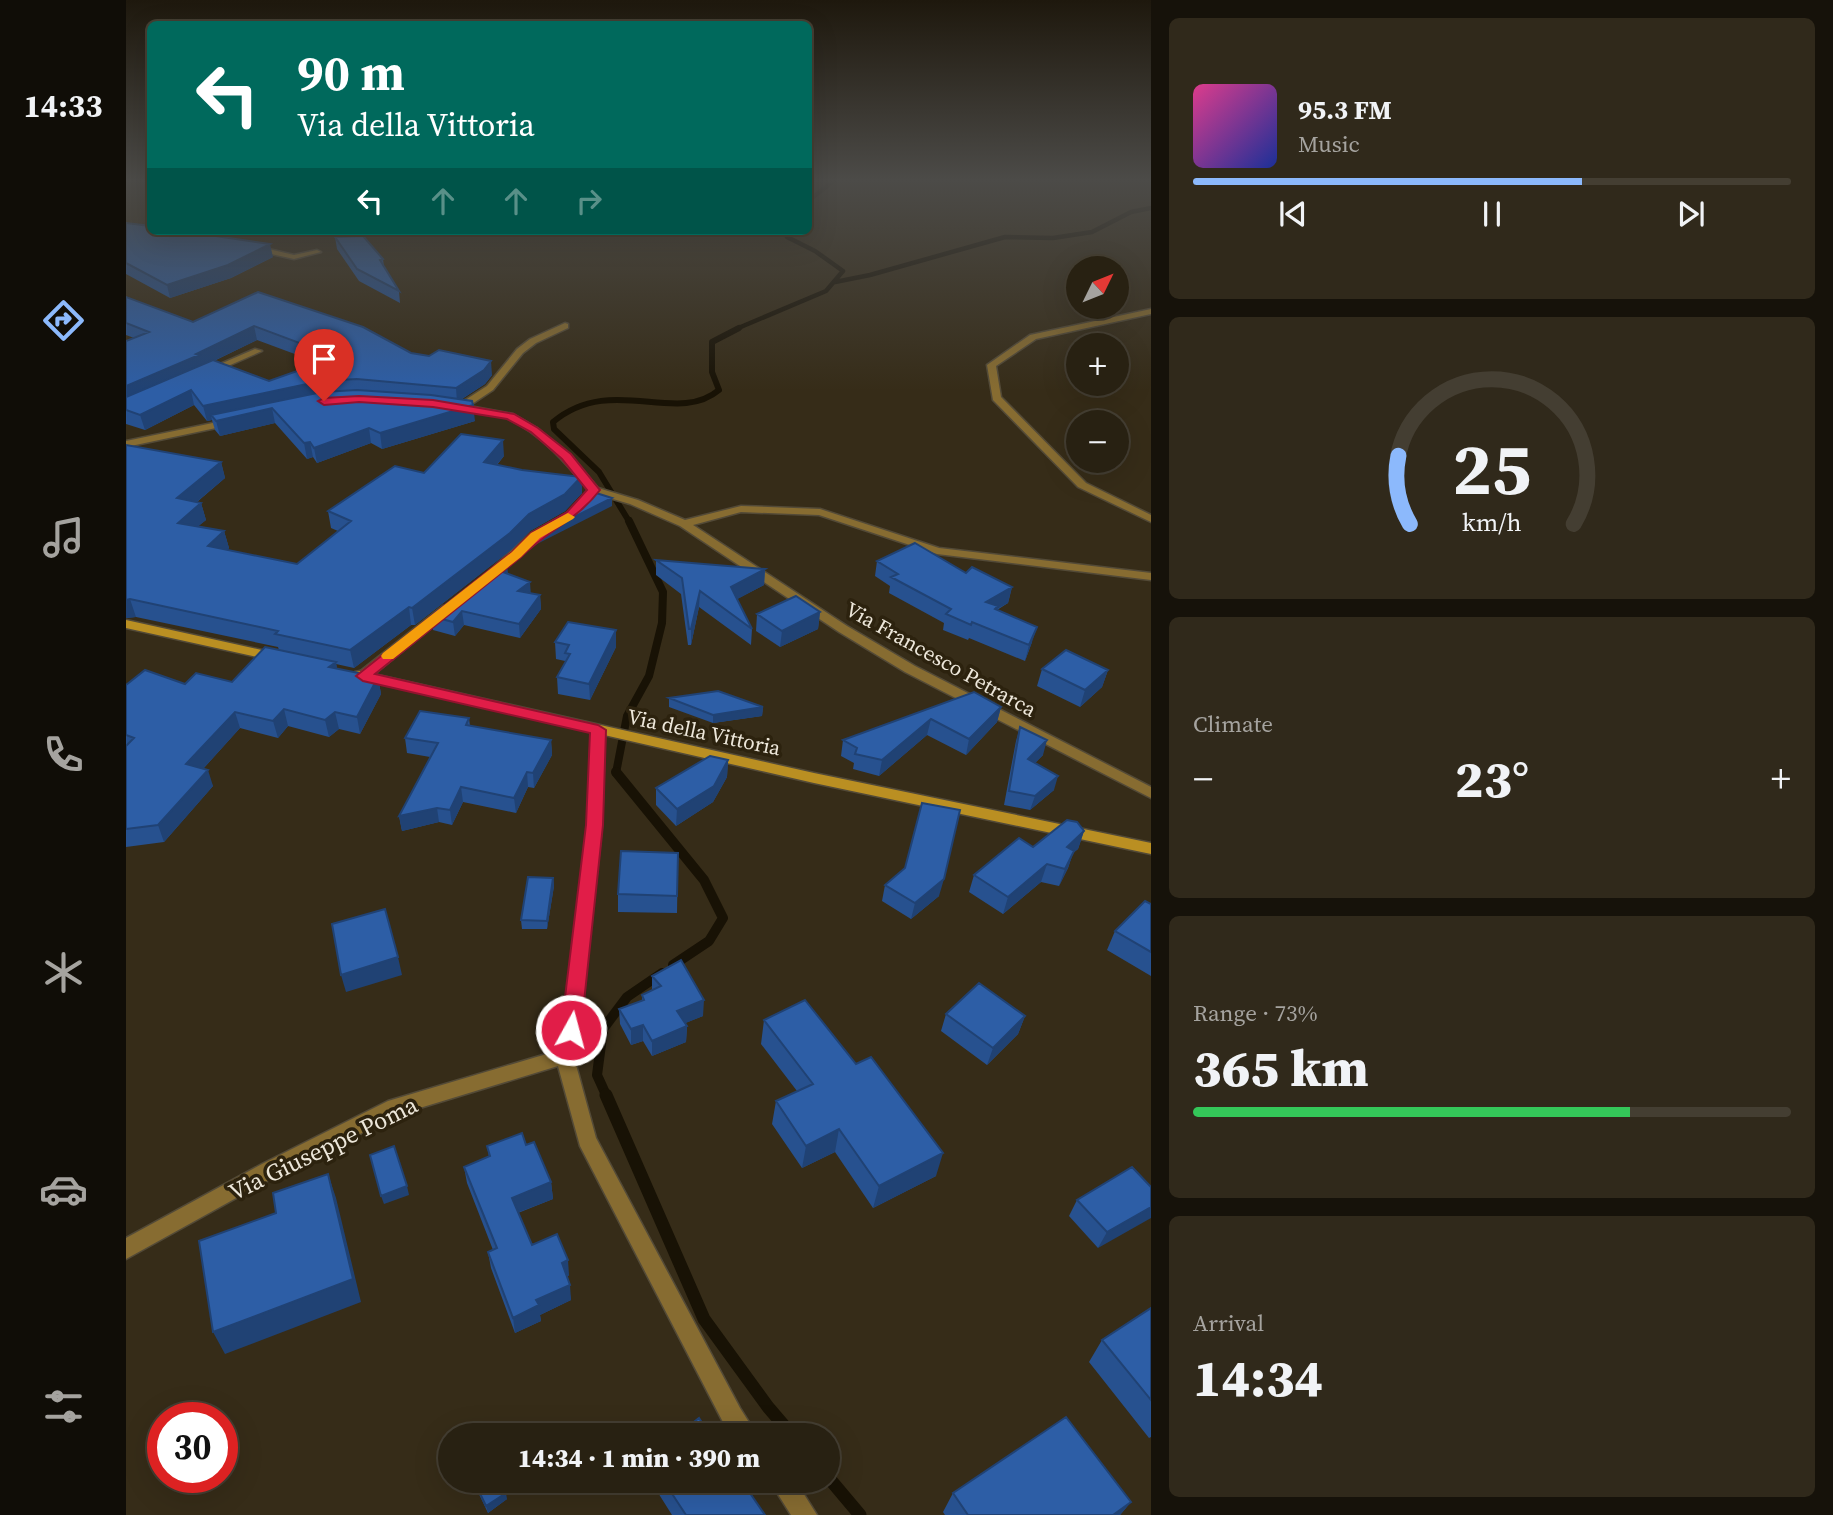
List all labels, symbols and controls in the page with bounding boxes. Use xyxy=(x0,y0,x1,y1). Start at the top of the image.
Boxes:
text: 90 m xyxy=(297,39,405,106)
icon: left xyxy=(182,49,273,140)
text: 14:33 xyxy=(24,84,102,128)
text: 95.3 FM xyxy=(1298,92,1392,128)
text: Via della Vittoria xyxy=(297,103,535,147)
text: Music xyxy=(1298,128,1360,160)
icon: left xyxy=(351,182,389,220)
icon: ahead xyxy=(424,182,462,220)
icon: ahead xyxy=(497,182,535,220)
icon: right xyxy=(570,182,608,220)
icon: previous xyxy=(1274,195,1312,233)
icon: pause xyxy=(1473,195,1511,233)
icon: next xyxy=(1672,195,1710,233)
north arrow xyxy=(1066,256,1129,318)
map controls xyxy=(1066,256,1129,473)
icon: directions xyxy=(39,296,88,345)
pin xyxy=(294,329,354,401)
button: + xyxy=(1066,333,1129,396)
icon: arrive xyxy=(305,340,343,378)
button: − xyxy=(1066,410,1129,473)
text: 25 xyxy=(1453,420,1531,519)
text: km/h xyxy=(1462,505,1522,539)
icon: music xyxy=(39,513,88,562)
street label: Via Francesco Petrarca xyxy=(840,594,1042,724)
street label: Via della Vittoria xyxy=(625,702,784,762)
text: Climate xyxy=(1193,708,1273,740)
icon: phone xyxy=(39,730,88,779)
text: 23° xyxy=(1455,743,1529,814)
text: − xyxy=(1193,753,1213,805)
text: + xyxy=(1771,753,1791,805)
icon: climate xyxy=(39,948,88,997)
position arrow xyxy=(534,993,608,1067)
text: Range · 73% xyxy=(1193,997,1318,1029)
text: 365 km xyxy=(1193,1032,1369,1103)
street label: Via Giuseppe Poma xyxy=(223,1088,424,1208)
icon: car xyxy=(39,1165,88,1214)
text: Arrival xyxy=(1193,1307,1264,1339)
text: 14:34 xyxy=(1193,1342,1323,1413)
icon: filters xyxy=(39,1382,88,1431)
speed limit sign: 30 xyxy=(147,1402,238,1493)
text: 14:34 · 1 min · 390 m xyxy=(518,1440,760,1476)

